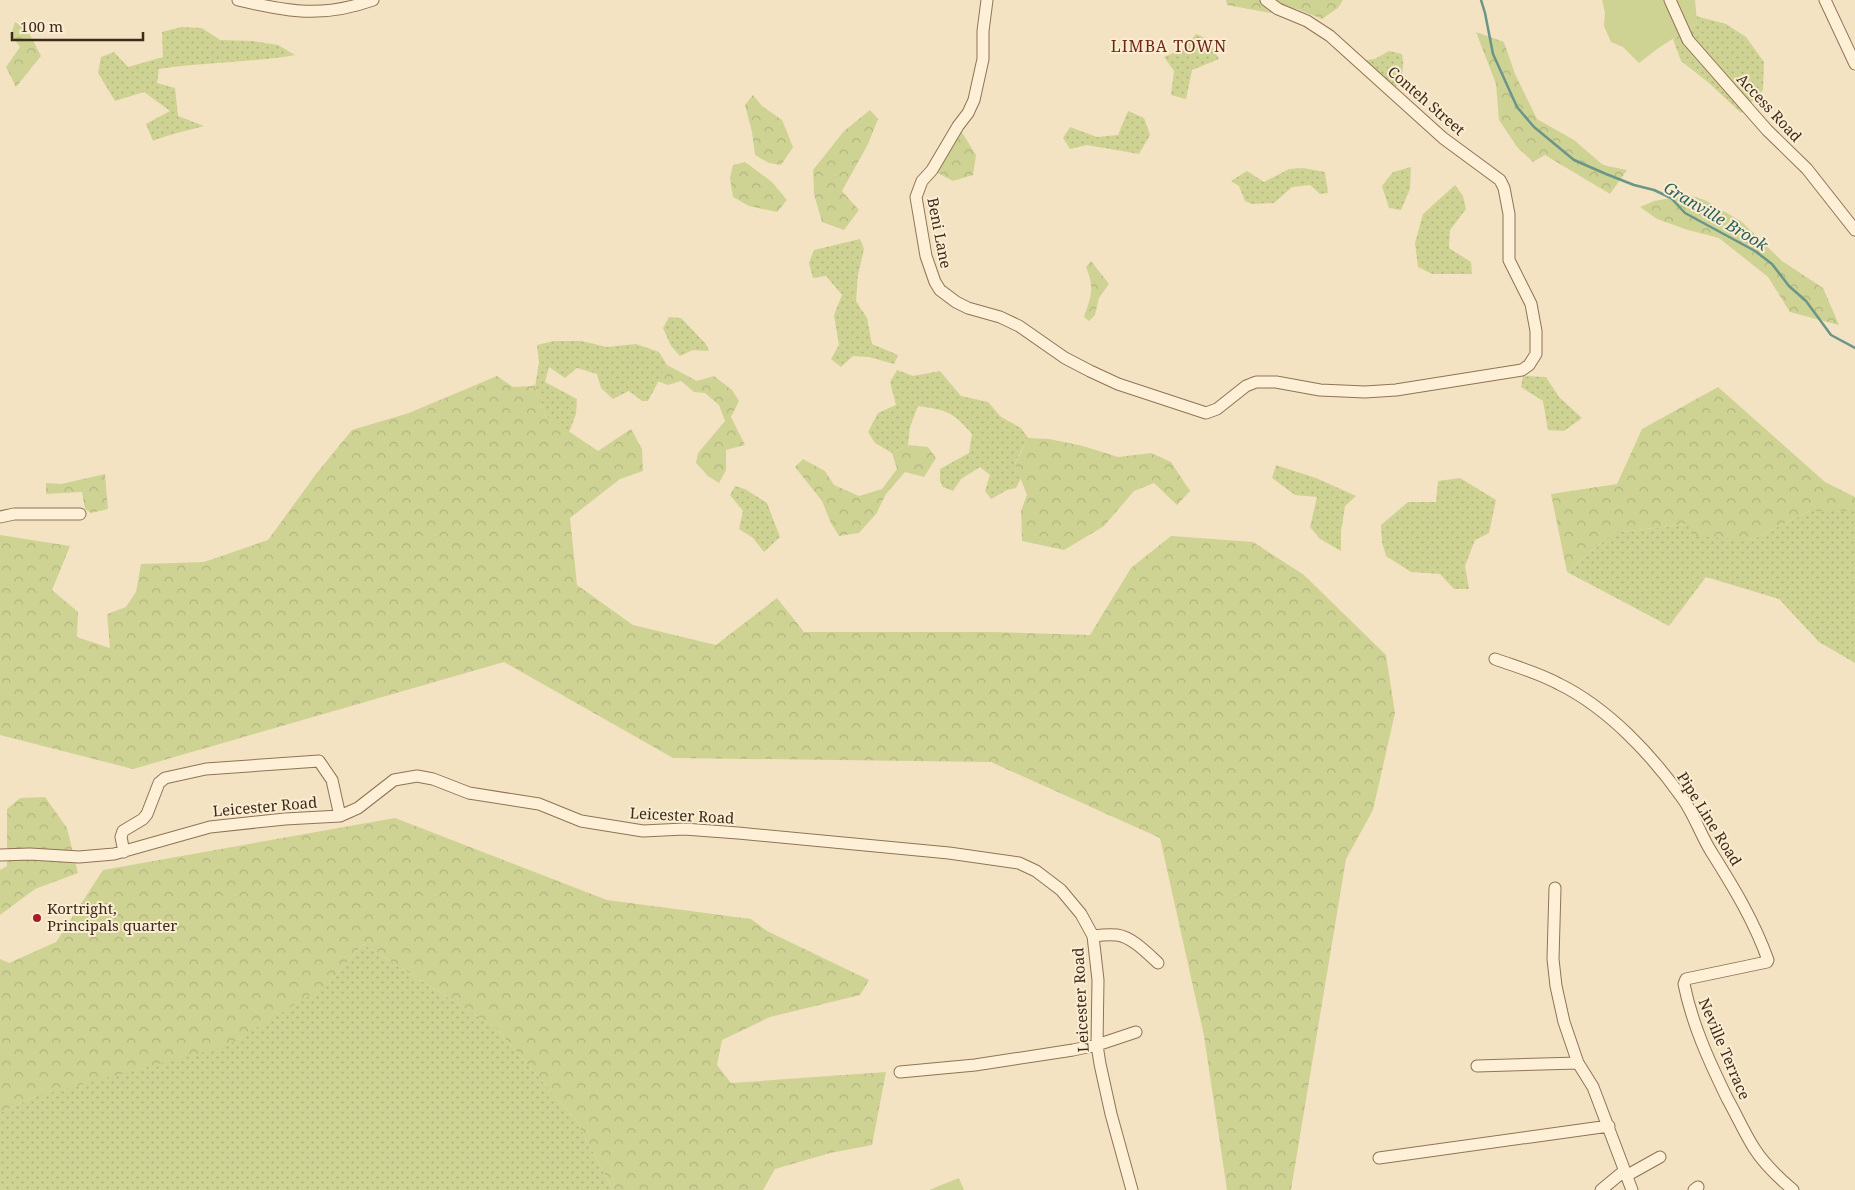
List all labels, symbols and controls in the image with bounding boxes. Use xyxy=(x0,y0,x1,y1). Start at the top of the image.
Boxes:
scale bar xyxy=(12,10,144,42)
text: 100 m xyxy=(20,16,63,36)
district label: LIMBA TOWN xyxy=(1111,35,1227,57)
street label: Conteh Street xyxy=(1384,61,1469,139)
street label: Access Road xyxy=(1733,69,1807,146)
water label: Granville Brook xyxy=(1660,176,1773,256)
street label: Beni Lane xyxy=(923,196,957,270)
street label: Pipe Line Road xyxy=(1673,768,1747,869)
street label: Leicester Road xyxy=(212,791,318,821)
street label: Leicester Road xyxy=(629,802,735,828)
place label: Kortright, Principals quarter xyxy=(47,898,177,935)
marker: Kortright, Principals quarter xyxy=(31,912,43,924)
street label: Leicester Road xyxy=(1067,947,1093,1053)
street label: Neville Terrace xyxy=(1695,995,1755,1102)

